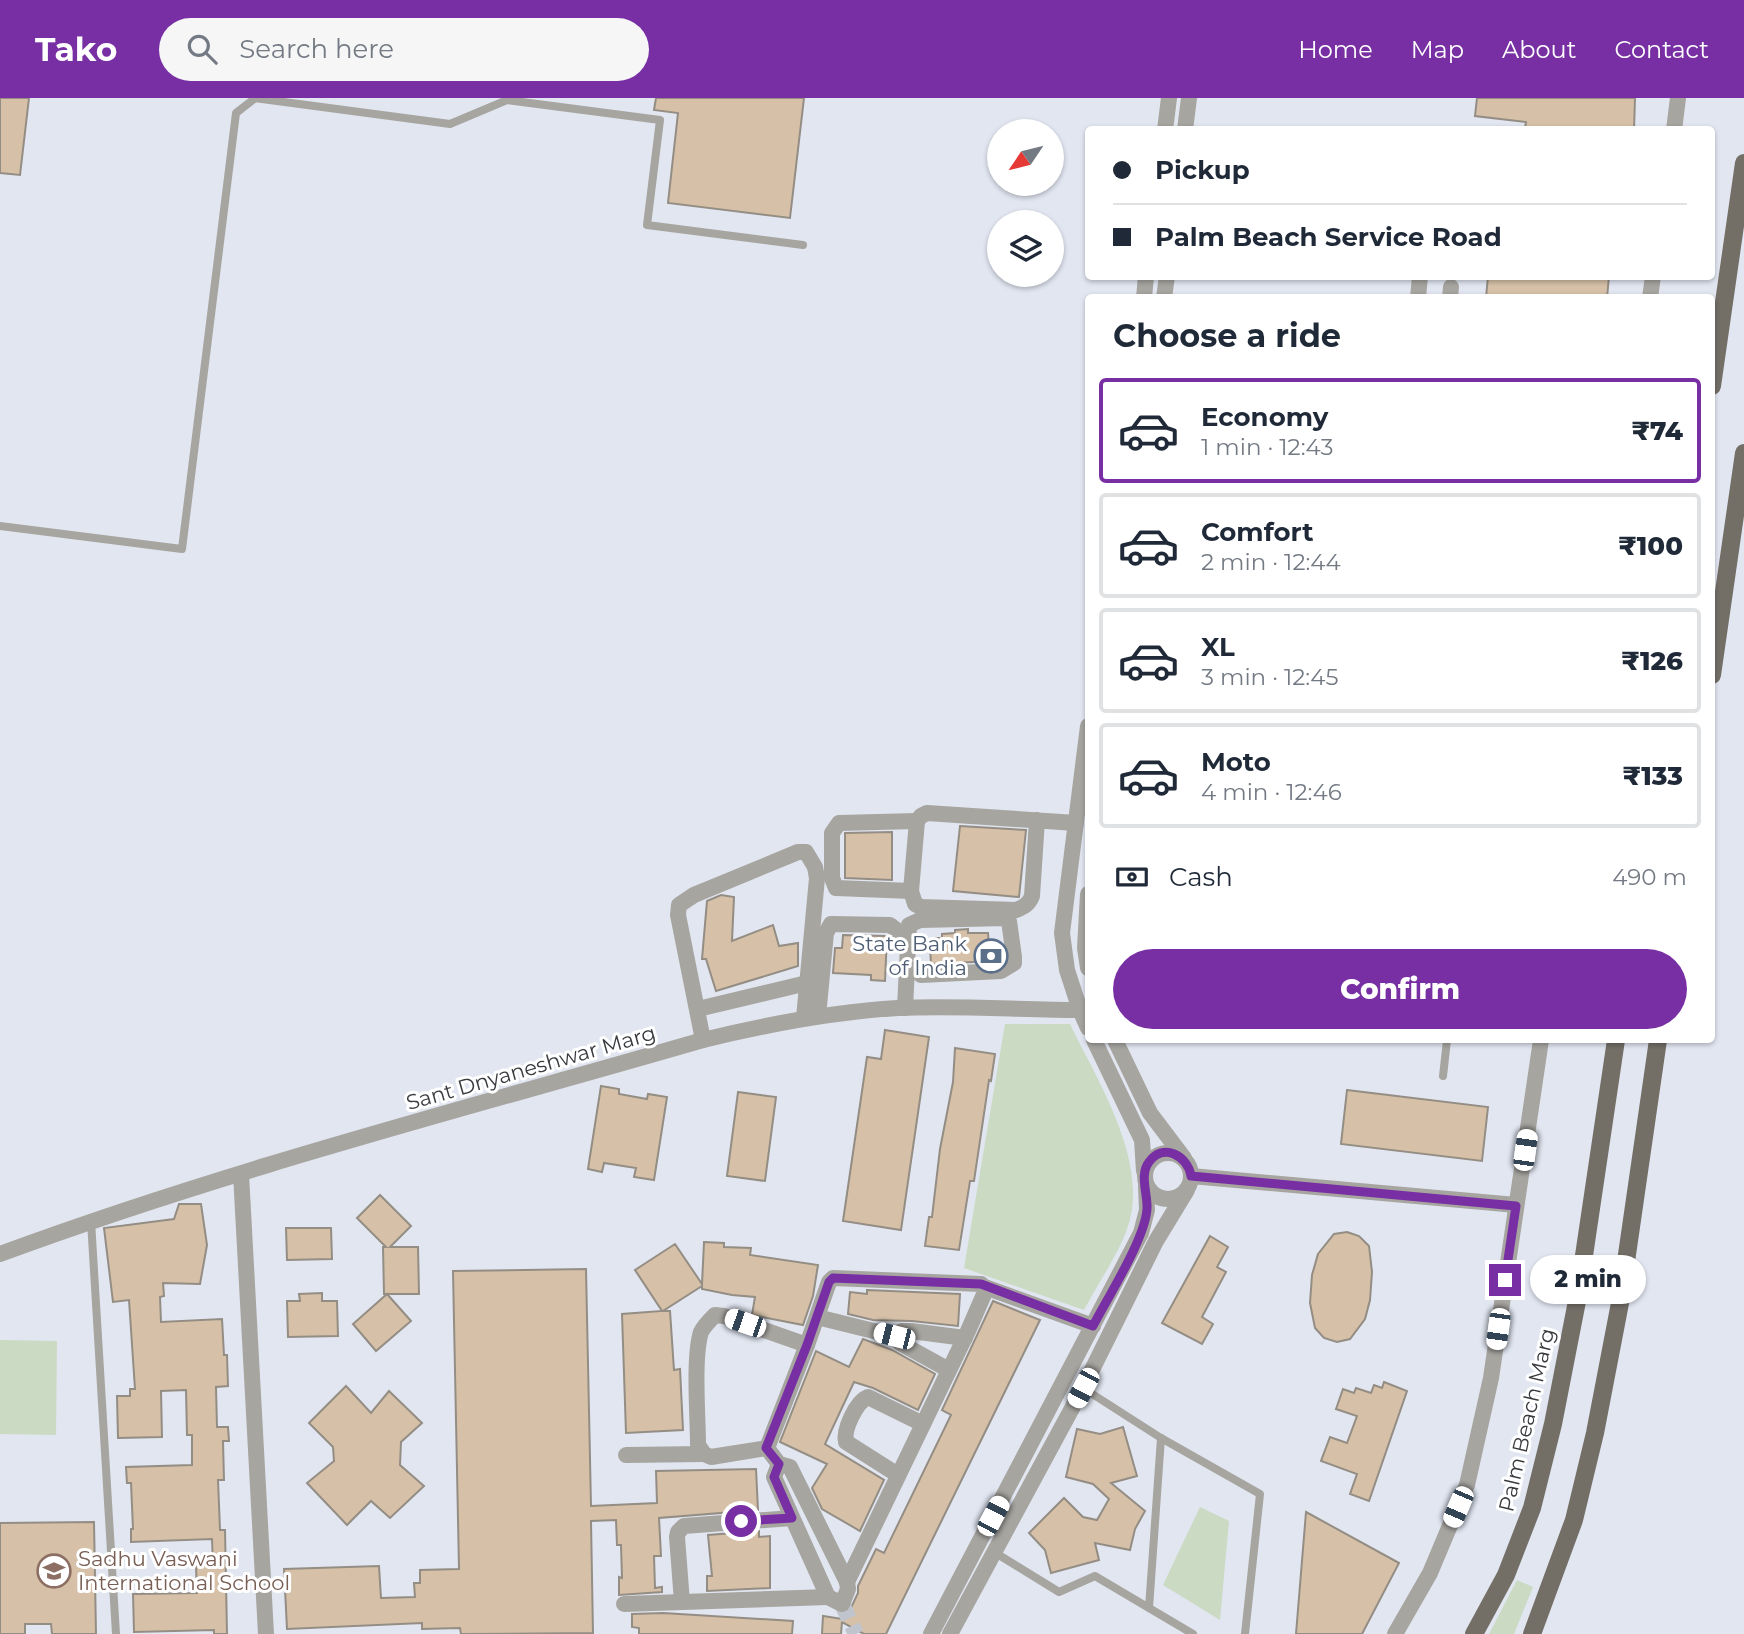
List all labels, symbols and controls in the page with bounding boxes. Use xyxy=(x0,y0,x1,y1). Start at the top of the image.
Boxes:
search box xyxy=(159,18,649,81)
text: Tako xyxy=(35,29,117,69)
icon: search xyxy=(183,30,221,68)
text: Search here xyxy=(239,33,394,65)
text: Home xyxy=(1298,35,1373,64)
text: Map xyxy=(1411,35,1464,64)
text: About xyxy=(1502,35,1576,64)
text: Contact xyxy=(1614,35,1709,64)
north arrow xyxy=(987,119,1064,196)
map controls xyxy=(987,119,1064,287)
text: Pickup xyxy=(1155,154,1250,186)
button: layers xyxy=(987,210,1064,287)
text: Palm Beach Service Road xyxy=(1155,221,1502,253)
text: Choose a ride xyxy=(1113,316,1341,355)
icon: car xyxy=(1117,399,1180,462)
text: Economy xyxy=(1201,401,1328,433)
text: ₹74 xyxy=(1631,415,1683,447)
text: 1 min · 12:43 xyxy=(1201,433,1333,461)
icon: car xyxy=(1117,514,1180,577)
text: Comfort xyxy=(1201,516,1313,548)
text: ₹100 xyxy=(1618,530,1683,562)
text: 2 min · 12:44 xyxy=(1201,548,1341,576)
icon: car xyxy=(1117,629,1180,692)
text: XL xyxy=(1201,631,1235,663)
text: ₹126 xyxy=(1621,645,1683,677)
text: 3 min · 12:45 xyxy=(1201,663,1338,691)
icon: car xyxy=(1117,744,1180,807)
text: Moto xyxy=(1201,746,1271,778)
text: ₹133 xyxy=(1622,760,1683,792)
text: 4 min · 12:46 xyxy=(1201,778,1342,806)
icon: cash xyxy=(1113,858,1151,896)
text: Cash xyxy=(1169,861,1233,893)
text: 490 m xyxy=(1612,863,1687,891)
place label: State Bank of India xyxy=(852,931,967,980)
bank icon: State Bank of India xyxy=(972,937,1010,975)
button: Confirm xyxy=(1113,949,1687,1029)
street label: Sant Dnyaneshwar Marg xyxy=(403,1020,659,1115)
car xyxy=(1512,1128,1539,1172)
callout: 2 min xyxy=(1530,1256,1645,1304)
route end xyxy=(1489,1264,1521,1296)
text: 2 min xyxy=(1554,1265,1622,1293)
car xyxy=(722,1306,769,1340)
car xyxy=(1485,1307,1512,1351)
car xyxy=(872,1321,917,1351)
street label: Palm Beach Marg xyxy=(1493,1326,1560,1514)
car xyxy=(1064,1365,1103,1411)
car xyxy=(1441,1484,1476,1530)
car xyxy=(974,1493,1013,1539)
route start xyxy=(725,1505,757,1537)
place label: Sadhu Vaswani International School xyxy=(78,1546,290,1595)
school or university icon: Sadhu Vaswani International School xyxy=(35,1552,73,1590)

